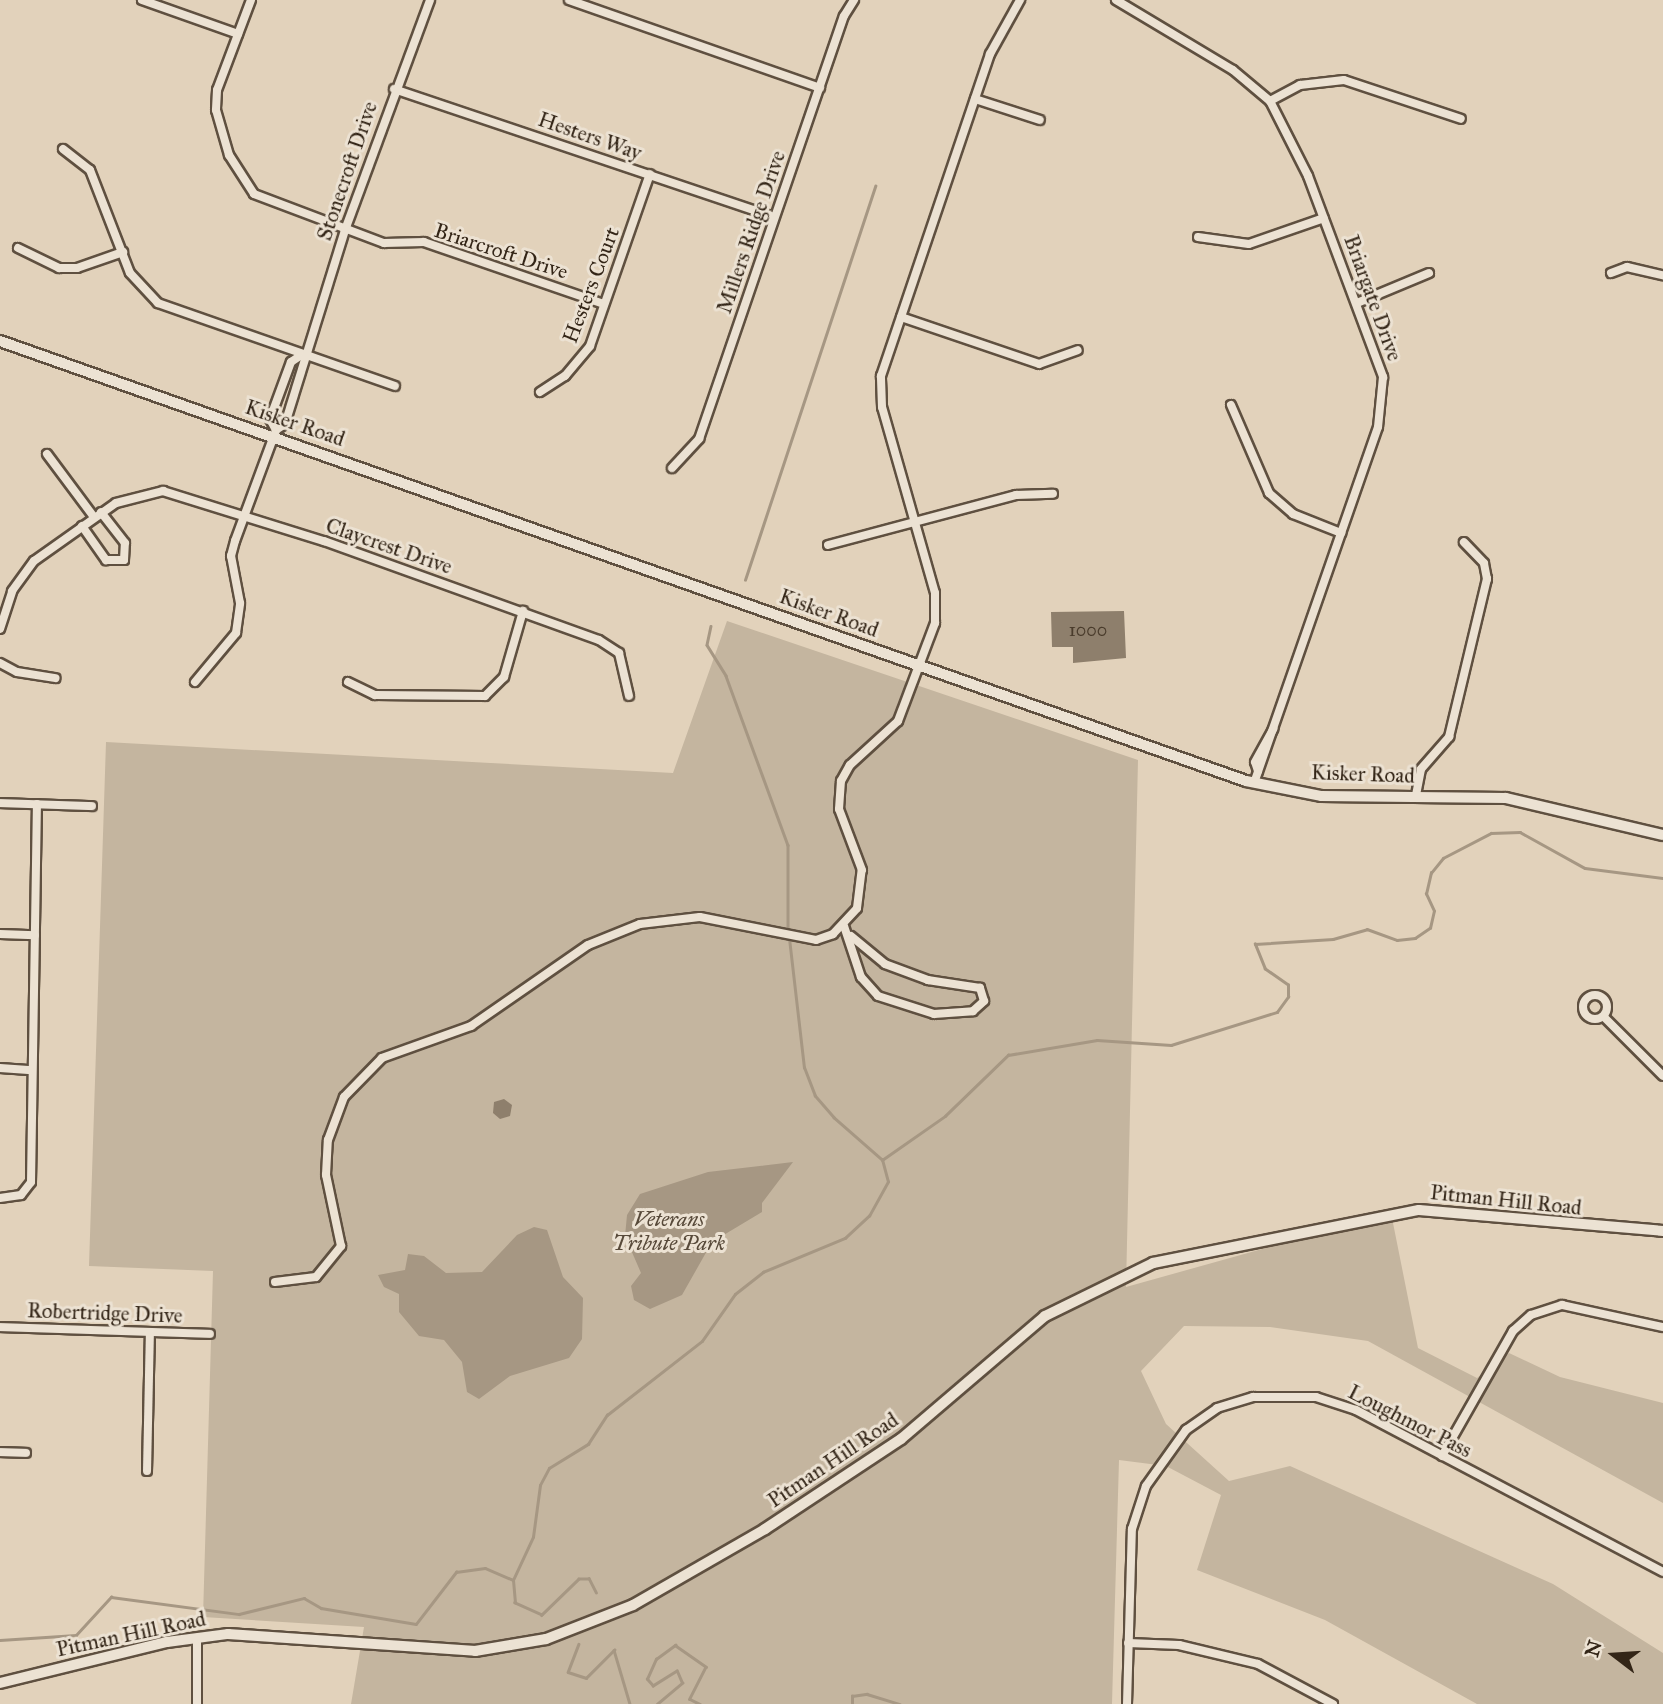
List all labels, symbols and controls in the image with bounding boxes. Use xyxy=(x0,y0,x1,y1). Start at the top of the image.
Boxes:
street label: Stonecroft Drive xyxy=(311,98,383,244)
street label: Hesters Way xyxy=(535,107,645,165)
street label: Millers Ridge Drive xyxy=(711,147,791,317)
street label: Briarcroft Drive xyxy=(431,218,571,284)
street label: Hesters Court xyxy=(557,223,625,347)
street label: Briargate Drive xyxy=(1339,232,1407,364)
street label: Kisker Road xyxy=(242,394,348,452)
street label: Claycrest Drive xyxy=(323,513,455,579)
street label: Kisker Road xyxy=(776,583,882,643)
house number: 1000 xyxy=(1069,619,1107,641)
street label: Kisker Road xyxy=(1311,760,1415,788)
street label: Pitman Hill Road xyxy=(1429,1180,1583,1220)
park label: Veterans Tribute Park xyxy=(613,1206,725,1256)
street label: Robertridge Drive xyxy=(27,1298,183,1328)
street label: Loughmor Pass xyxy=(1344,1379,1476,1463)
street label: Pitman Hill Road xyxy=(763,1407,903,1513)
street label: Pitman Hill Road xyxy=(54,1606,208,1662)
north arrow xyxy=(1579,1620,1649,1690)
text: N xyxy=(1580,1638,1607,1660)

